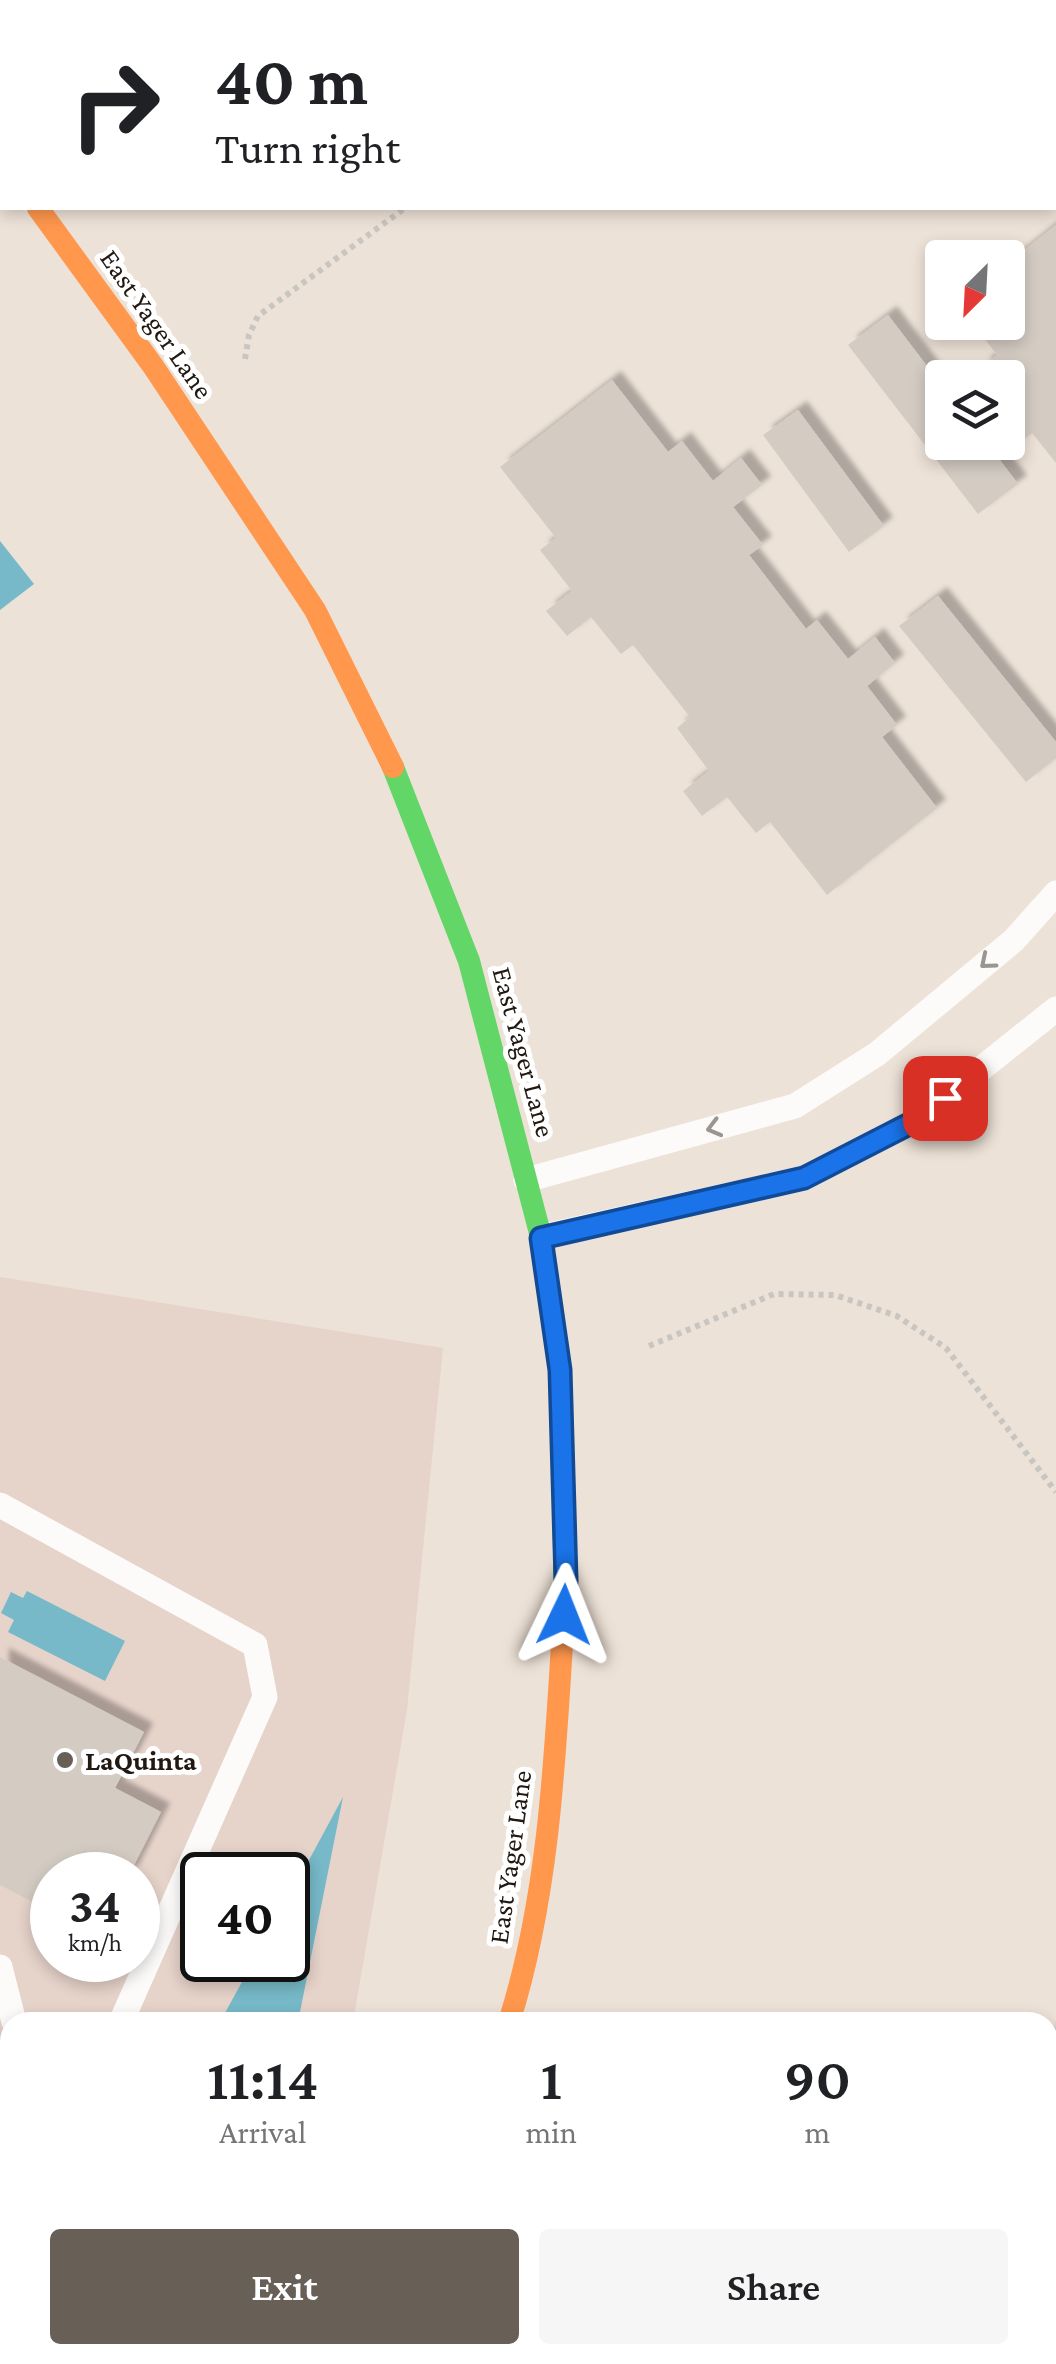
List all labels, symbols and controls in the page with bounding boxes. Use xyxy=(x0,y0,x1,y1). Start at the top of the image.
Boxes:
icon: right xyxy=(50,40,180,170)
text: 40 m xyxy=(215,41,368,119)
text: Turn right xyxy=(215,123,400,173)
north arrow xyxy=(925,240,1025,340)
map controls xyxy=(925,240,1025,460)
street label: East Yager Lane xyxy=(94,243,220,405)
button: layers xyxy=(925,360,1025,460)
one-way arrow xyxy=(981,950,999,968)
street label: East Yager Lane xyxy=(486,964,562,1140)
pin xyxy=(903,1056,988,1141)
icon: arrive xyxy=(918,1071,973,1126)
one-way arrow xyxy=(706,1117,723,1138)
position arrow xyxy=(512,1563,616,1667)
place label: LaQuinta xyxy=(85,1745,197,1776)
marker: LaQuinta xyxy=(54,1749,76,1771)
street label: East Yager Lane xyxy=(482,1768,538,1946)
speed limit sign: 40 xyxy=(180,1852,310,1982)
text: 34 xyxy=(69,1877,121,1933)
text: km/h xyxy=(68,1929,122,1956)
text: 11:14 xyxy=(207,2045,319,2112)
text: 1 xyxy=(540,2045,562,2112)
text: 90 xyxy=(784,2045,851,2112)
text: Arrival xyxy=(219,2114,306,2150)
text: min xyxy=(526,2114,577,2150)
text: m xyxy=(805,2114,830,2150)
button: Exit xyxy=(50,2229,519,2344)
button: Share xyxy=(539,2229,1008,2344)

